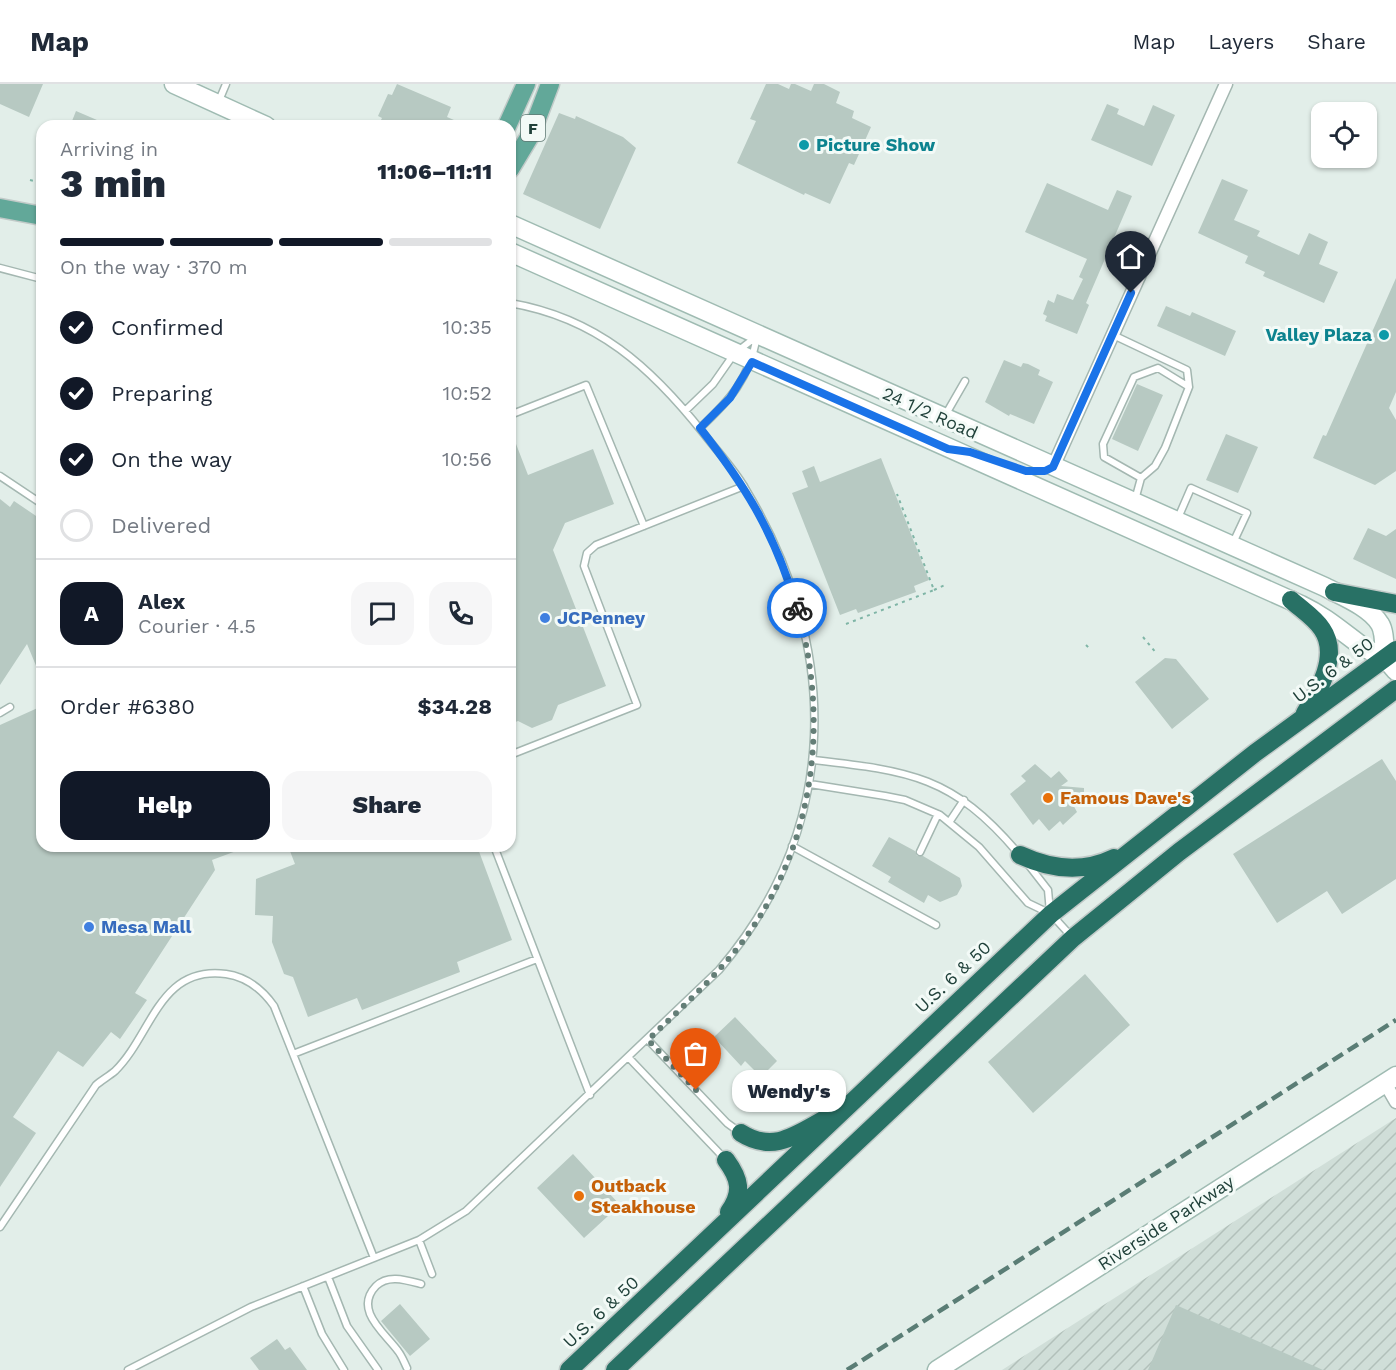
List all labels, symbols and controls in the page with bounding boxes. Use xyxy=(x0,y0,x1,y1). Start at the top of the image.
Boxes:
text: Map xyxy=(30,25,89,58)
text: Map xyxy=(1132,29,1175,54)
text: Layers xyxy=(1208,29,1274,54)
text: Share xyxy=(1307,29,1366,54)
map controls xyxy=(1311,102,1377,168)
button: locate xyxy=(1311,102,1377,168)
road number: F xyxy=(521,115,545,141)
place label: Picture Show xyxy=(816,134,936,155)
text: Arriving in xyxy=(60,137,158,161)
marker: Picture Show xyxy=(797,138,811,152)
text: 11:06–11:11 xyxy=(377,159,492,184)
text: 3 min xyxy=(60,161,166,206)
pin xyxy=(1105,231,1156,293)
icon: home xyxy=(1114,240,1147,273)
text: On the way · 370 m xyxy=(60,255,248,279)
icon: check xyxy=(60,311,93,344)
text: Confirmed xyxy=(111,315,224,340)
text: 10:35 xyxy=(443,315,492,339)
place label: Valley Plaza xyxy=(1265,324,1373,345)
marker: Valley Plaza xyxy=(1377,328,1391,342)
icon: check xyxy=(60,377,93,410)
text: Preparing xyxy=(111,381,212,406)
text: 10:52 xyxy=(443,381,492,405)
street label: 24 1/2 Road xyxy=(879,382,981,443)
icon: check xyxy=(60,443,93,476)
text: On the way xyxy=(111,447,232,472)
text: 10:56 xyxy=(442,447,492,471)
text: Delivered xyxy=(111,513,211,538)
courier xyxy=(767,578,827,638)
button: chat xyxy=(351,582,414,645)
button: phone xyxy=(429,582,492,645)
text: Alex xyxy=(138,589,185,614)
icon: bike xyxy=(781,592,814,625)
text: A xyxy=(84,601,99,626)
place label: JCPenney xyxy=(557,607,646,628)
marker: JCPenney xyxy=(538,611,552,625)
text: Courier · 4.5 xyxy=(138,614,256,638)
street label: U.S. 6 & 50 xyxy=(1288,632,1377,707)
text: Order #6380 xyxy=(60,694,195,719)
text: $34.28 xyxy=(417,694,492,719)
button: Help xyxy=(60,771,270,840)
button: Share xyxy=(282,771,492,840)
place label: Famous Dave's xyxy=(1060,787,1191,808)
marker: Famous Dave's xyxy=(1041,791,1055,805)
place label: Mesa Mall xyxy=(101,916,191,937)
marker: Mesa Mall xyxy=(82,920,96,934)
street label: U.S. 6 & 50 xyxy=(911,936,995,1017)
pin xyxy=(670,1028,721,1090)
icon: bag xyxy=(679,1037,712,1070)
callout: Wendy's xyxy=(732,1069,846,1111)
text: Wendy's xyxy=(748,1079,830,1103)
street label: Riverside Parkway xyxy=(1094,1170,1238,1274)
place label: Outback Steakhouse xyxy=(591,1175,696,1217)
marker: Outback Steakhouse xyxy=(572,1189,586,1203)
street label: U.S. 6 & 50 xyxy=(559,1271,643,1352)

